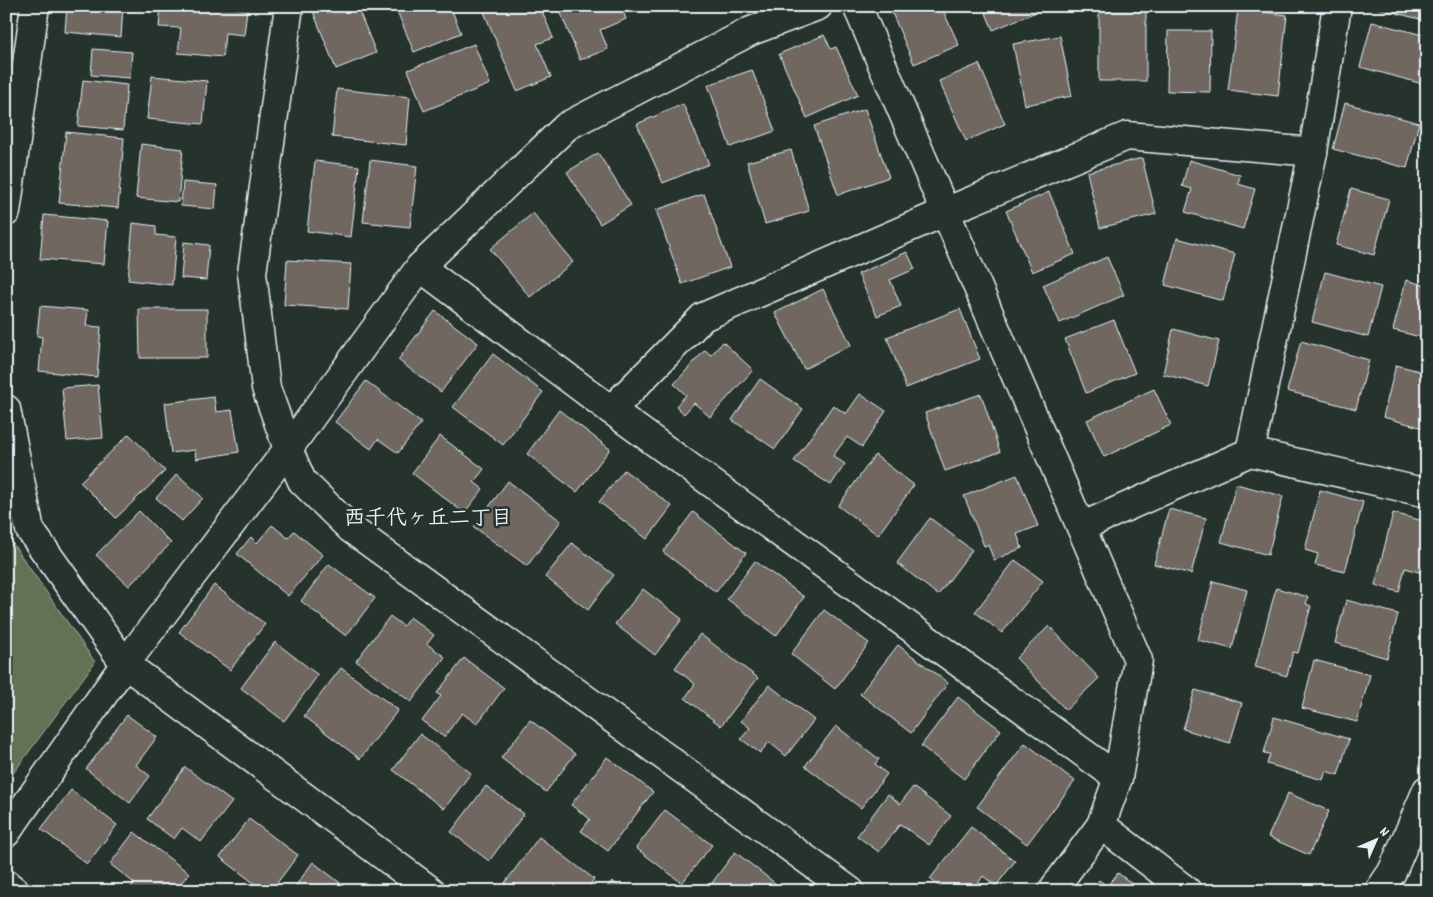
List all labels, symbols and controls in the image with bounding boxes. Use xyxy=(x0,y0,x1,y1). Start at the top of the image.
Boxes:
district label: 西千代ヶ丘二丁目 xyxy=(344,505,512,535)
north arrow xyxy=(1350,814,1400,864)
text: N xyxy=(1374,823,1393,842)

